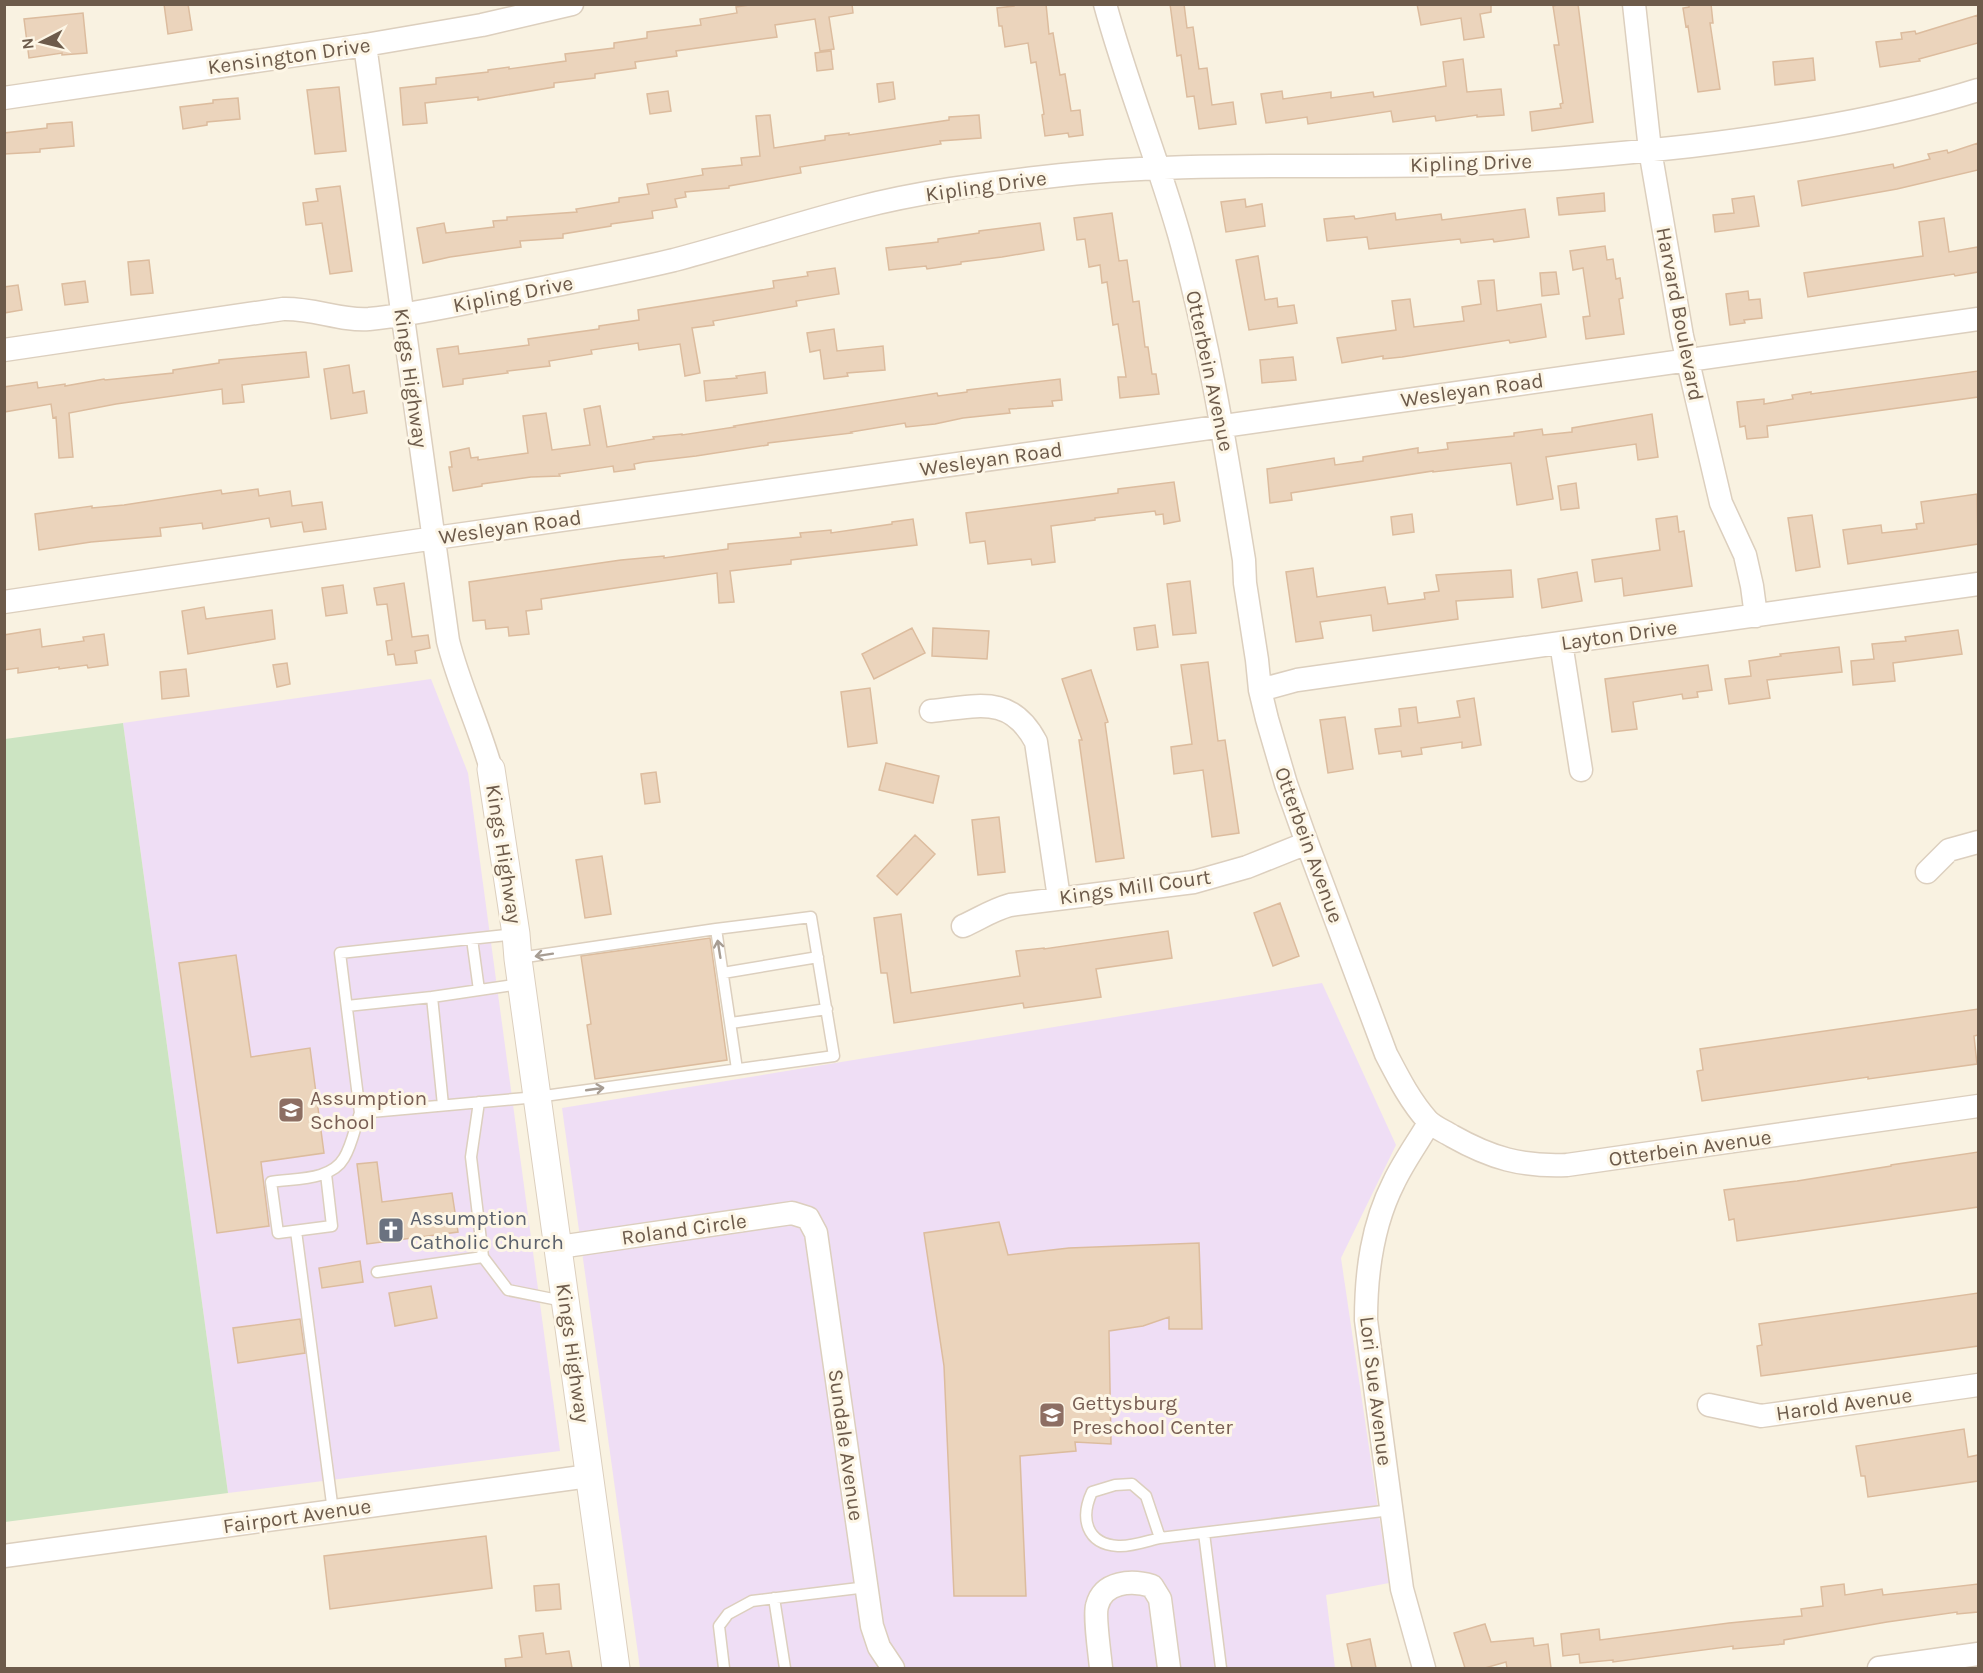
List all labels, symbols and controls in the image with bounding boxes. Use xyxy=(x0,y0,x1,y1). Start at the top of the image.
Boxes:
north arrow xyxy=(12,12,72,72)
street label: Kensington Drive xyxy=(206,33,372,79)
text: N xyxy=(17,37,38,51)
street label: Kipling Drive xyxy=(1410,149,1532,177)
street label: Kipling Drive xyxy=(924,166,1048,206)
street label: Harvard Boulevard xyxy=(1651,225,1709,403)
street label: Kipling Drive xyxy=(451,271,575,317)
street label: Otterbein Avenue xyxy=(1181,288,1239,454)
street label: Kings Highway xyxy=(389,307,433,450)
street label: Wesleyan Road xyxy=(1399,368,1545,412)
street label: Wesleyan Road xyxy=(918,437,1064,481)
street label: Wesleyan Road xyxy=(437,505,583,549)
street label: Layton Drive xyxy=(1559,615,1679,655)
street label: Otterbein Avenue xyxy=(1270,764,1348,926)
street label: Kings Highway xyxy=(481,783,527,926)
street label: Kings Mill Court xyxy=(1058,864,1212,910)
one-way arrow xyxy=(713,940,724,960)
one-way arrow xyxy=(534,949,554,960)
one-way arrow xyxy=(585,1083,604,1094)
place label: Assumption School xyxy=(310,1086,427,1134)
school or university icon: Assumption School xyxy=(276,1095,306,1125)
street label: Otterbein Avenue xyxy=(1607,1125,1773,1171)
place label: Assumption Catholic Church xyxy=(410,1206,564,1254)
street label: Roland Circle xyxy=(620,1208,748,1250)
church icon: Assumption Catholic Church xyxy=(376,1215,406,1245)
street label: Kings Highway xyxy=(551,1282,595,1425)
street label: Lori Sue Avenue xyxy=(1355,1315,1397,1467)
street label: Sundale Avenue xyxy=(823,1368,869,1522)
street label: Harold Avenue xyxy=(1774,1383,1914,1425)
place label: Gettysburg Preschool Center xyxy=(1072,1391,1233,1439)
school or university icon: Gettysburg Preschool Center xyxy=(1037,1400,1067,1430)
street label: Fairport Avenue xyxy=(221,1494,373,1538)

